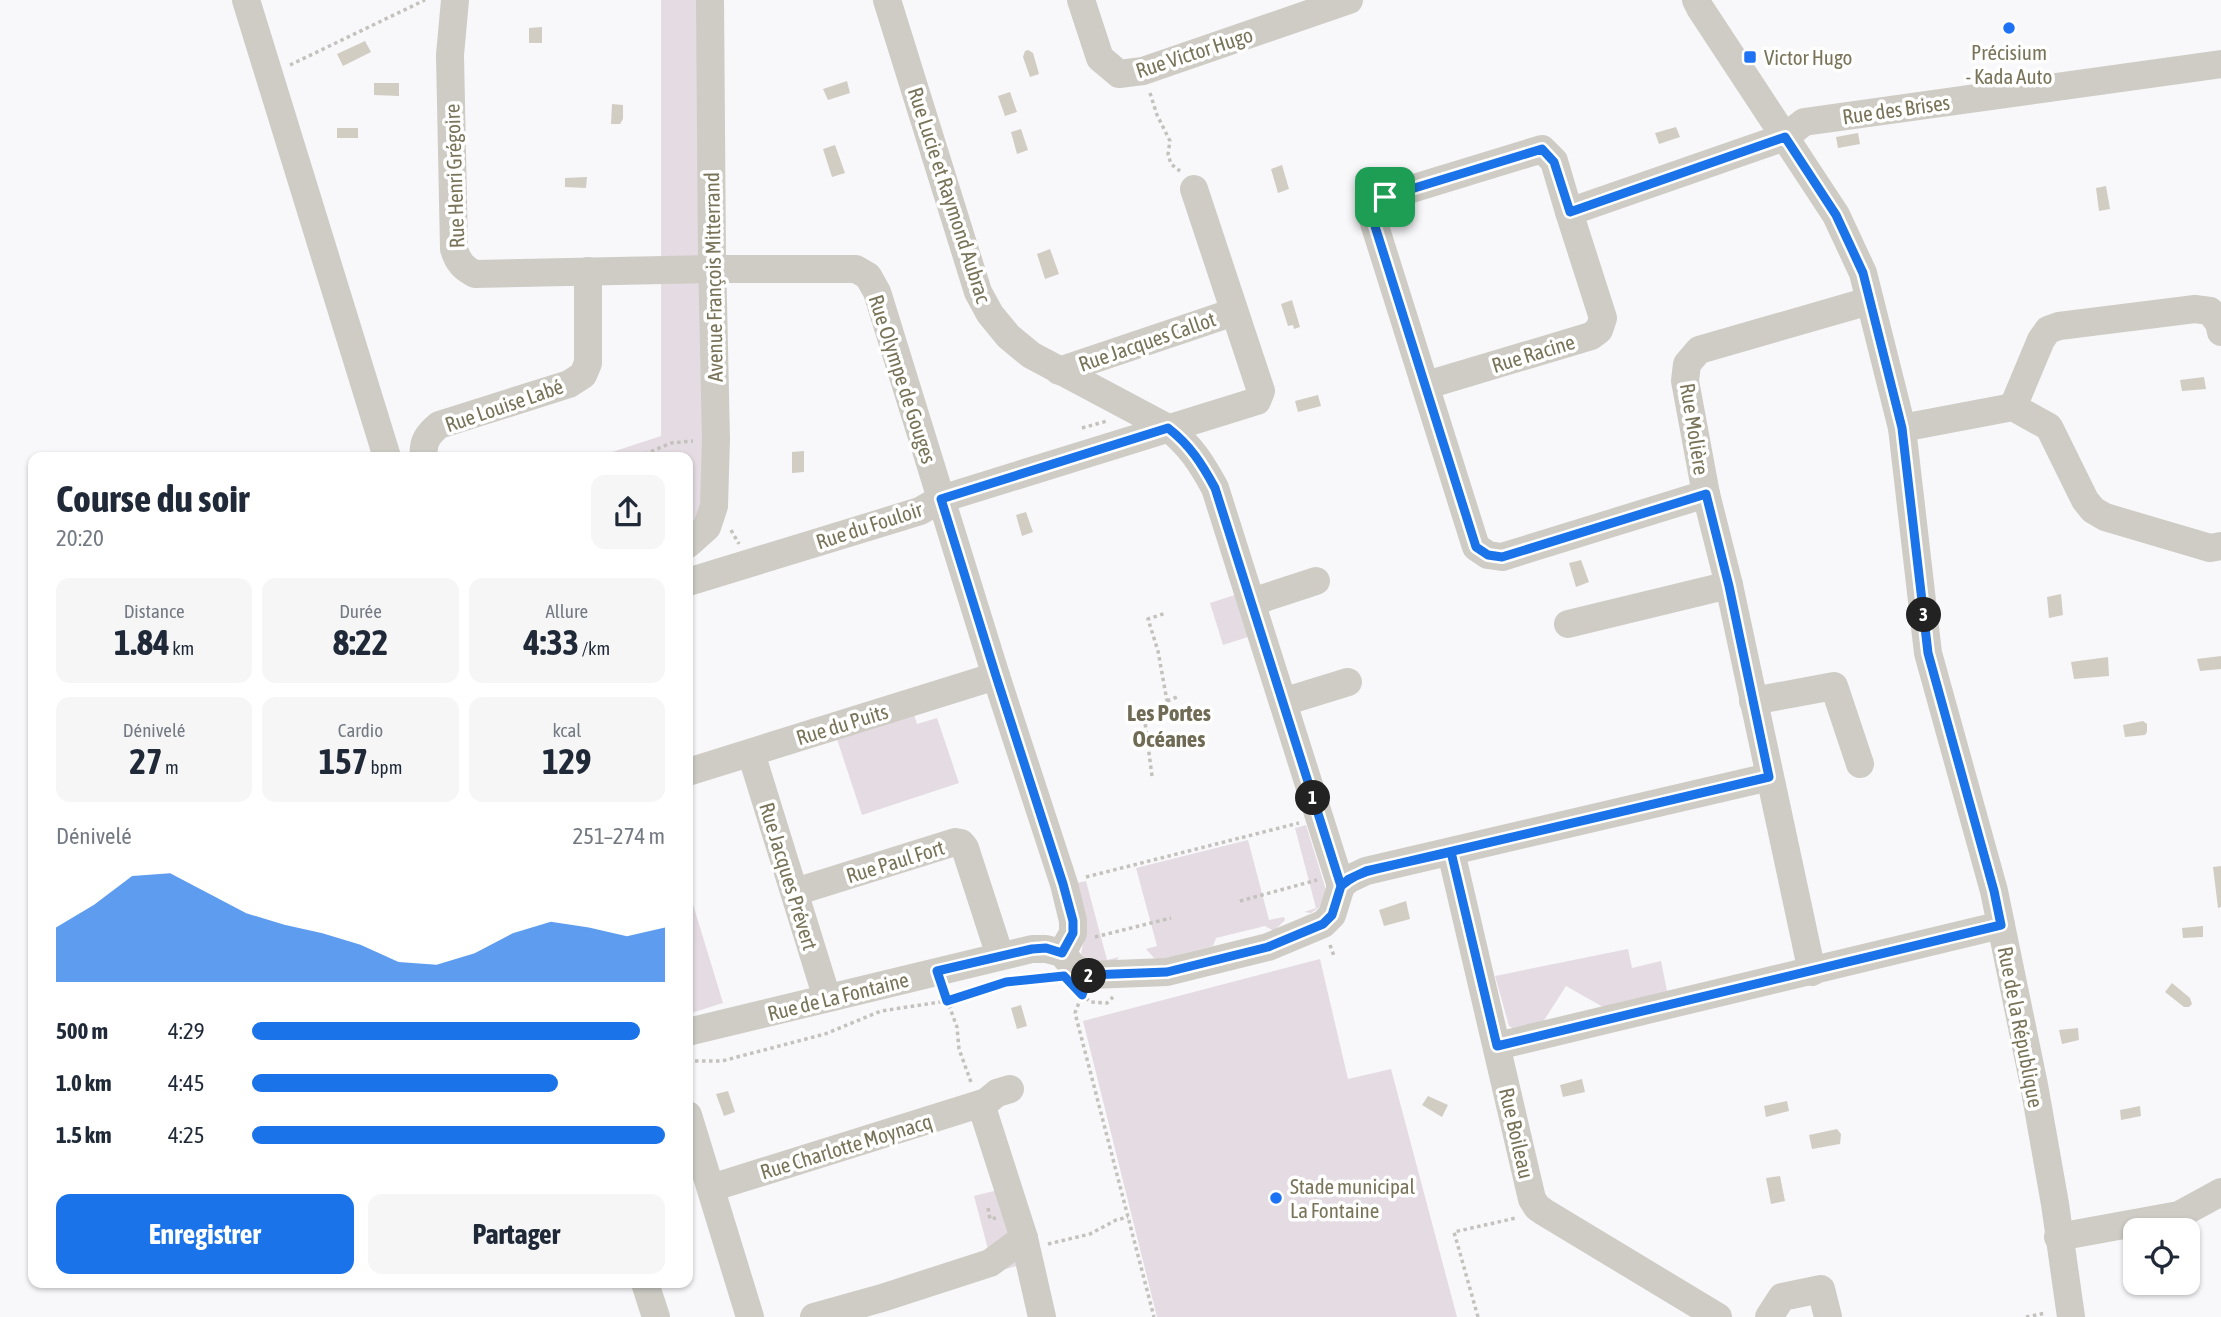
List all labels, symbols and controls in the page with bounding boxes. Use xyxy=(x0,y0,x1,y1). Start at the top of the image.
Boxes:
marker: Précisium - Kada Auto xyxy=(2001,20,2017,36)
street label: Rue Victor Hugo xyxy=(1132,22,1256,82)
place label: Précisium - Kada Auto xyxy=(1966,40,2052,88)
place label: Victor Hugo xyxy=(1764,45,1853,69)
marker: Victor Hugo xyxy=(1742,49,1758,65)
street label: Rue Lucie et Raymond Aubrac xyxy=(904,84,996,306)
street label: Rue des Brises xyxy=(1841,90,1951,128)
street label: Rue Henri Grégoire xyxy=(439,103,469,249)
pin xyxy=(1355,167,1415,227)
street label: Avenue François Mitterrand xyxy=(699,172,727,382)
icon: arrive xyxy=(1366,178,1404,216)
street label: Rue Olympe de Gouges xyxy=(864,292,942,466)
street label: Rue Jacques Callot xyxy=(1075,306,1219,376)
street label: Rue Racine xyxy=(1489,329,1577,377)
street label: Rue Louise Labé xyxy=(442,374,566,436)
street label: Rue Molière xyxy=(1676,381,1714,477)
button: share xyxy=(591,475,665,549)
text: Course du soir xyxy=(56,477,249,520)
street label: Rue du Fouloir xyxy=(813,496,926,553)
text: 20:20 xyxy=(56,525,104,551)
pin: 3 xyxy=(1906,598,1941,632)
text: Distance xyxy=(124,600,185,622)
text: Durée xyxy=(339,600,382,622)
text: Allure xyxy=(545,600,588,622)
text: 3 xyxy=(1919,603,1928,625)
text: 1.84 xyxy=(114,622,170,662)
text: 8:22 xyxy=(333,622,388,662)
text: 4:33 xyxy=(523,622,579,662)
text: km xyxy=(170,637,194,659)
text: /km xyxy=(579,637,610,659)
street label: Rue du Puits xyxy=(793,699,891,749)
district label: Les Portes Océanes xyxy=(1127,700,1211,752)
text: Dénivelé xyxy=(123,719,185,741)
text: Cardio xyxy=(338,719,383,741)
text: kcal xyxy=(552,719,581,741)
text: 27 xyxy=(130,741,162,781)
text: 157 xyxy=(319,741,368,781)
text: 129 xyxy=(542,741,592,781)
text: m xyxy=(162,756,179,778)
text: bpm xyxy=(368,756,402,778)
pin: 1 xyxy=(1296,780,1330,816)
text: 1 xyxy=(1308,786,1317,808)
street label: Rue Jacques Prévert xyxy=(755,799,823,953)
text: Dénivelé xyxy=(56,823,132,849)
text: 251–274 m xyxy=(572,823,665,849)
street label: Rue Paul Fort xyxy=(843,835,947,887)
street label: Rue de la République xyxy=(1994,944,2048,1110)
pin: 2 xyxy=(1072,958,1106,993)
text: 2 xyxy=(1084,964,1093,986)
street label: Rue de La Fontaine xyxy=(765,967,911,1025)
text: 500 m xyxy=(56,1018,108,1044)
text: 4:29 xyxy=(168,1018,205,1044)
text: 1.0 km xyxy=(56,1070,112,1096)
text: 4:45 xyxy=(168,1070,205,1096)
street label: Rue Boileau xyxy=(1495,1085,1539,1181)
street label: Rue Charlotte Moynacq xyxy=(757,1108,935,1184)
text: 1.5 km xyxy=(56,1122,112,1148)
text: 4:25 xyxy=(168,1122,205,1148)
place label: Stade municipal La Fontaine xyxy=(1290,1174,1416,1222)
marker: Stade municipal La Fontaine xyxy=(1268,1190,1284,1206)
button: Enregistrer xyxy=(56,1194,354,1274)
button: Partager xyxy=(368,1194,665,1274)
map controls xyxy=(2123,1218,2200,1295)
button: locate xyxy=(2123,1218,2200,1295)

